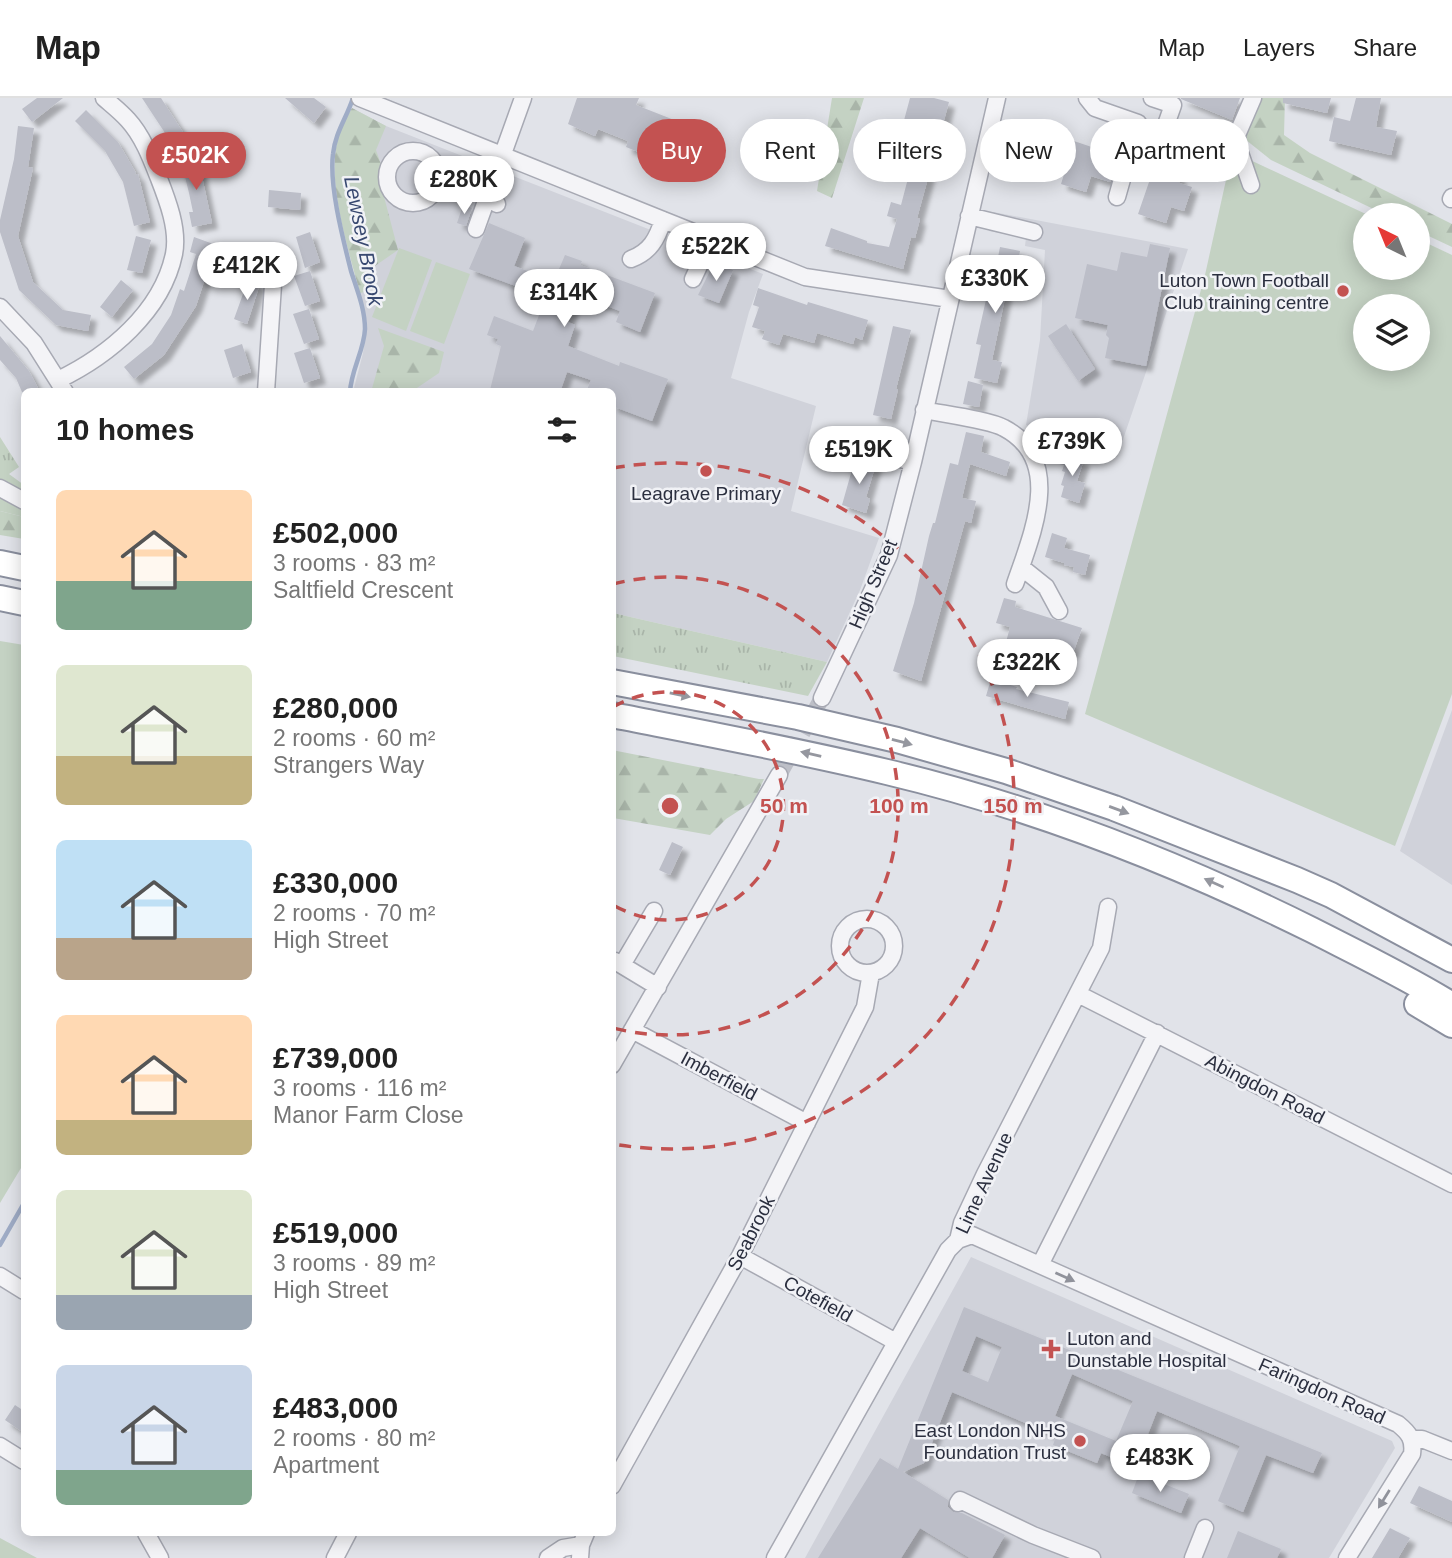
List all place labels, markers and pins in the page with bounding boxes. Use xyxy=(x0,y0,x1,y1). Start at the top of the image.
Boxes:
pin: £502K xyxy=(147,132,245,192)
pin: £280K xyxy=(415,156,513,216)
pin: £522K xyxy=(667,223,765,283)
pin: £412K xyxy=(198,242,296,302)
pin: £330K xyxy=(946,256,1044,315)
pin: £314K xyxy=(515,270,613,329)
place label: Luton Town Football Club training centre xyxy=(1159,270,1329,313)
marker: Luton Town Football Club training centre xyxy=(1335,283,1351,299)
pin: £739K xyxy=(1023,418,1121,478)
pin: £519K xyxy=(810,426,908,486)
marker: Leagrave Primary xyxy=(698,463,714,479)
place label: Leagrave Primary xyxy=(631,483,781,504)
pin: £322K xyxy=(978,640,1076,699)
centre of rings xyxy=(658,794,682,818)
place label: Luton and Dunstable Hospital xyxy=(1067,1328,1226,1371)
marker: Luton and Dunstable Hospital xyxy=(1041,1339,1061,1359)
place label: East London NHS Foundation Trust xyxy=(914,1420,1067,1463)
marker: East London NHS Foundation Trust xyxy=(1072,1433,1088,1449)
pin: £483K xyxy=(1111,1434,1209,1494)

